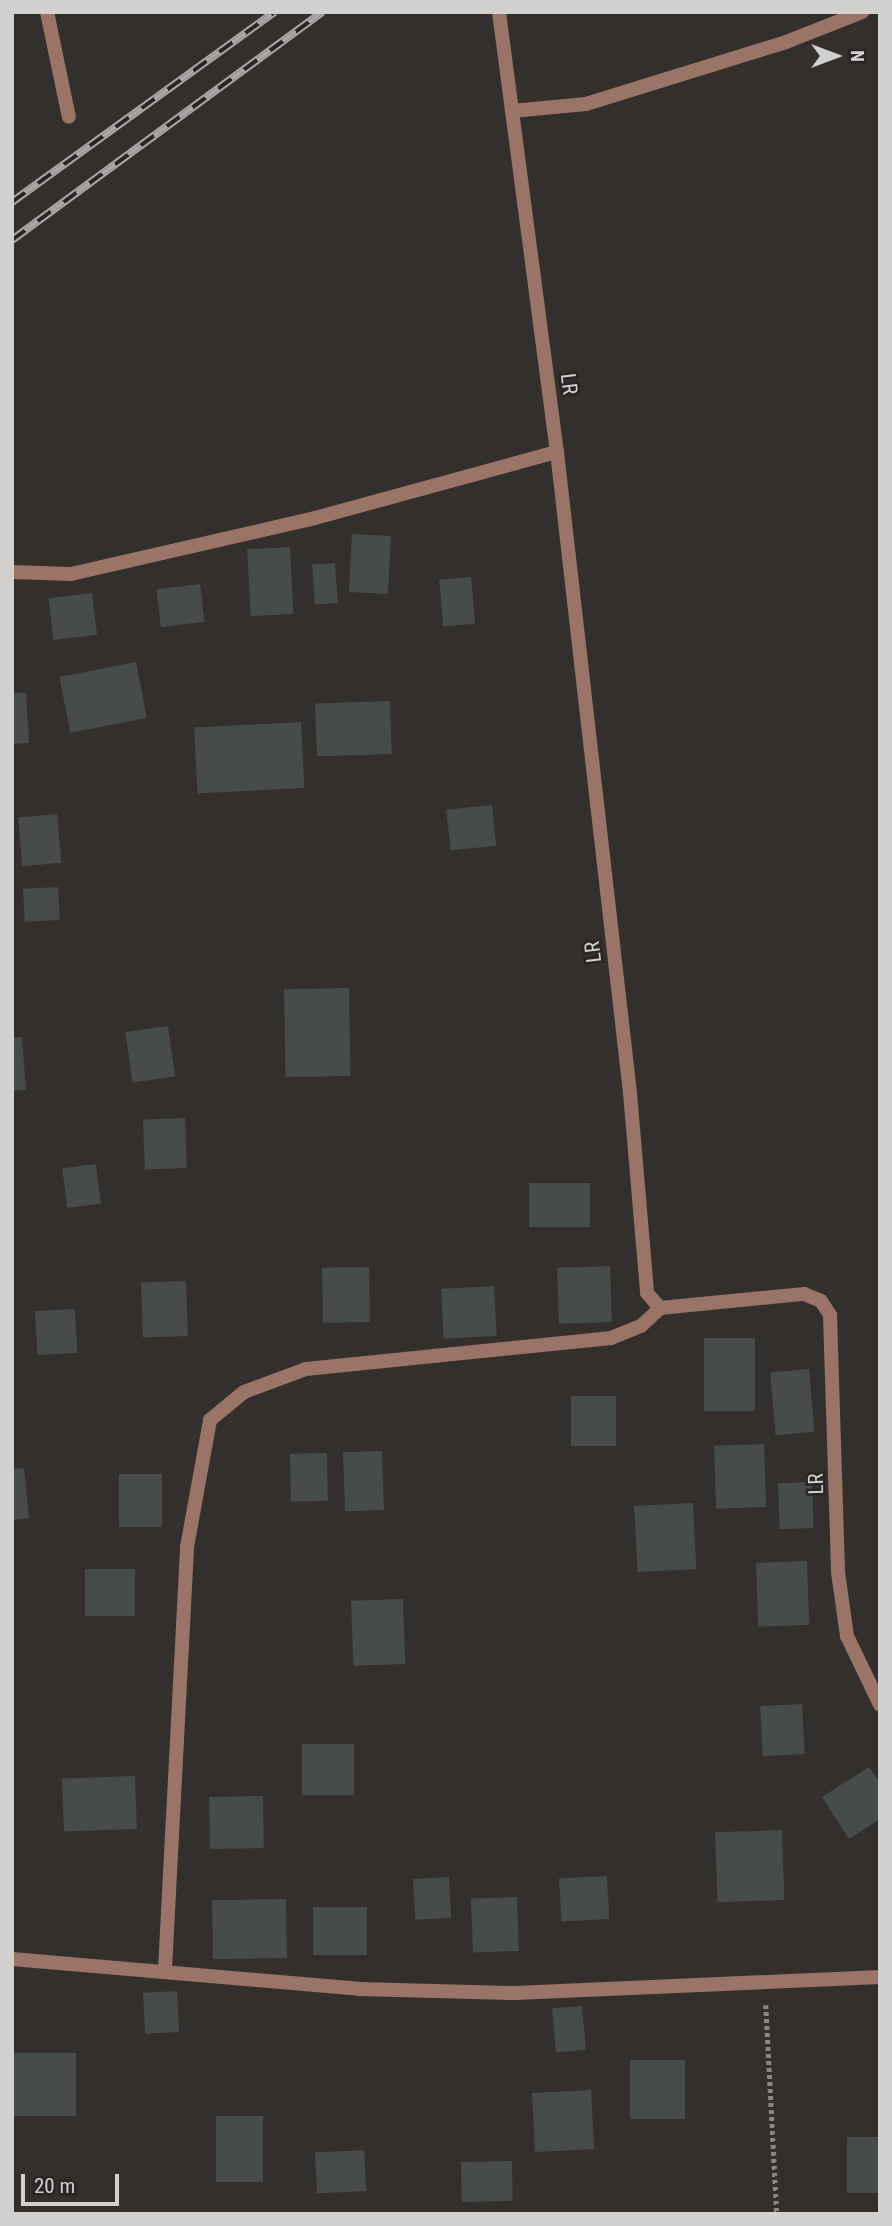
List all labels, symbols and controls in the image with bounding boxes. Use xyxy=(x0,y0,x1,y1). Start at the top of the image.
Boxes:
north arrow xyxy=(801,21,871,91)
text: N xyxy=(846,50,869,62)
street label: LR xyxy=(555,372,583,396)
street label: LR xyxy=(579,940,607,964)
street label: LR xyxy=(803,1473,829,1495)
scale bar xyxy=(24,2160,122,2204)
text: 20 m xyxy=(34,2174,75,2198)

